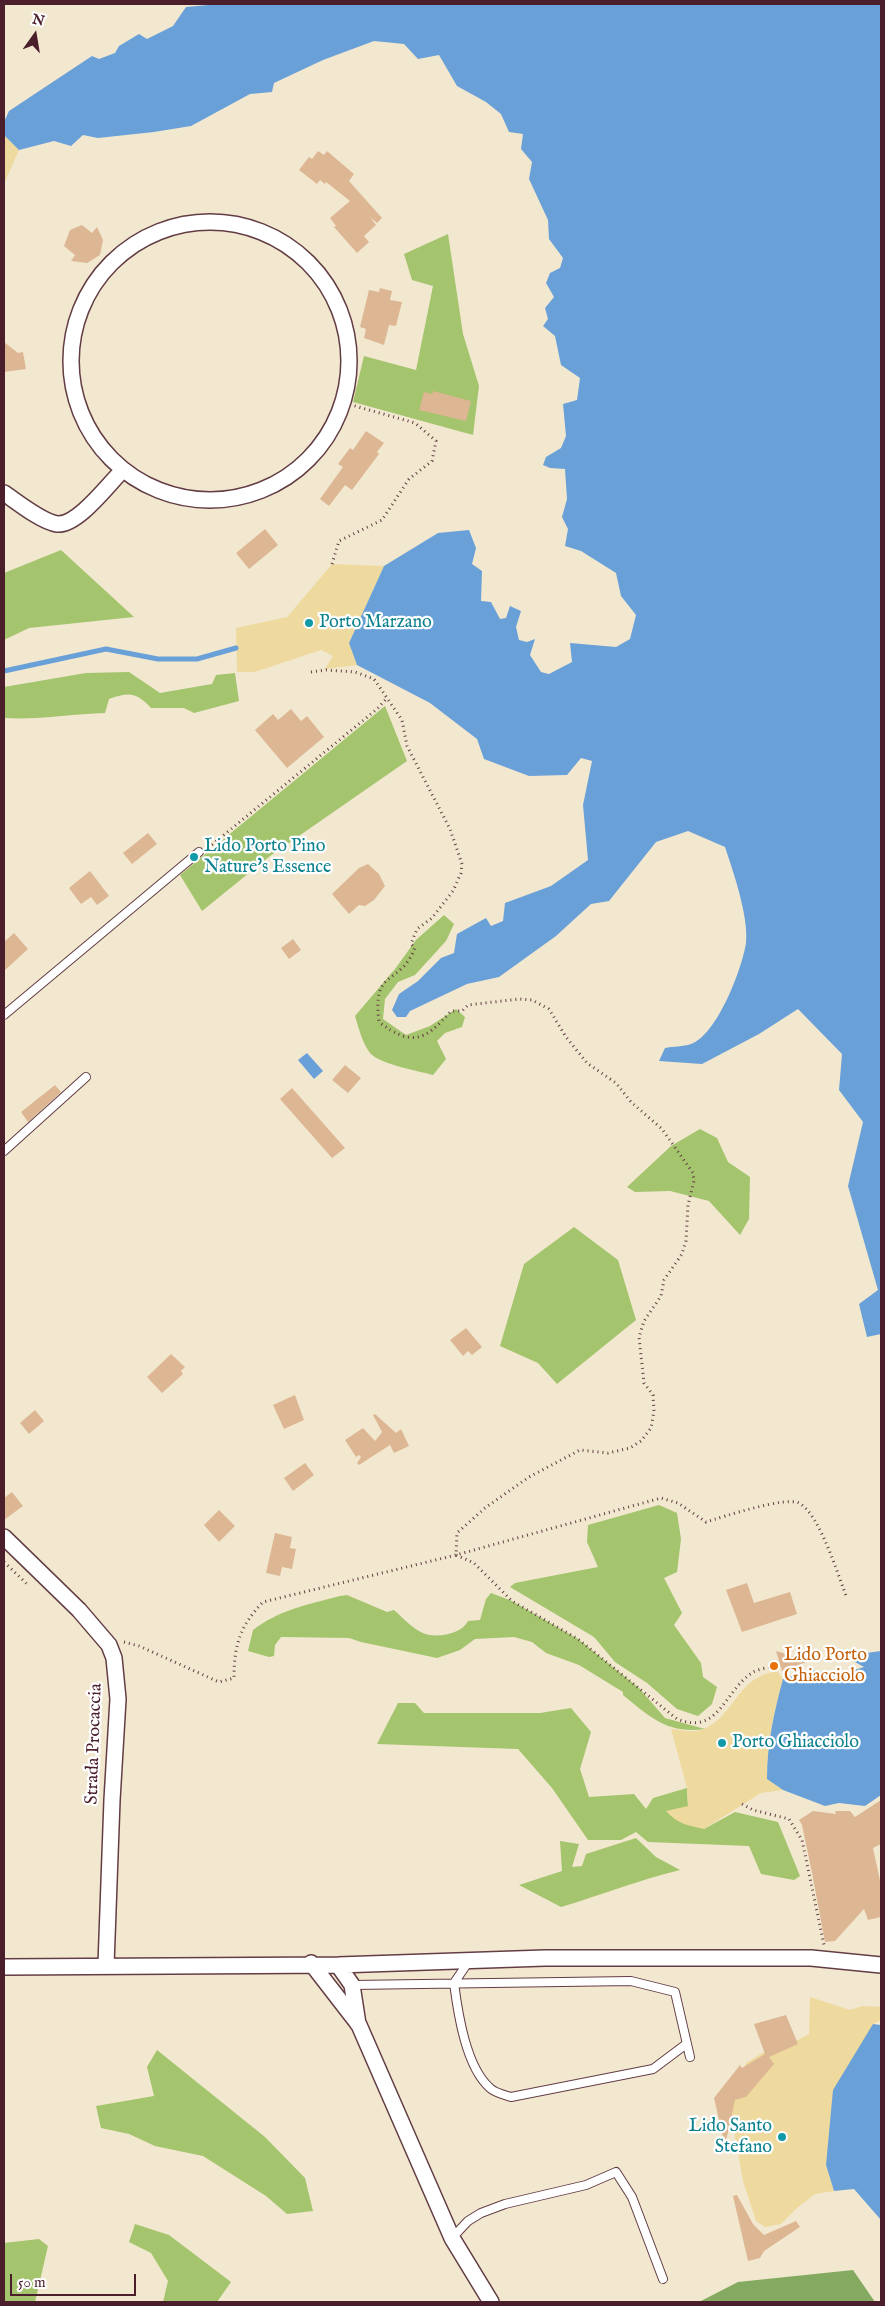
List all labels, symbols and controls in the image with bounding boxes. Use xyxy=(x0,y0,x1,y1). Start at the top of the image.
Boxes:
north arrow xyxy=(10,10,60,60)
text: N xyxy=(30,10,46,31)
place label: Porto Marzano xyxy=(319,612,432,634)
marker: Porto Marzano xyxy=(303,617,315,629)
place label: Lido Porto Pino Nature's Essence xyxy=(204,836,331,879)
marker: Lido Porto Pino Nature's Essence xyxy=(188,851,200,863)
place label: Lido Porto Ghiacciolo xyxy=(784,1645,867,1688)
marker: Lido Porto Ghiacciolo xyxy=(768,1660,780,1672)
street label: Strada Procaccia xyxy=(82,1683,108,1805)
place label: Porto Ghiacciolo xyxy=(732,1732,859,1754)
marker: Porto Ghiacciolo xyxy=(716,1737,728,1749)
place label: Lido Santo Stefano xyxy=(689,2116,772,2158)
marker: Lido Santo Stefano xyxy=(776,2131,788,2143)
scale bar xyxy=(12,2264,139,2296)
text: 50 m xyxy=(18,2273,46,2292)

